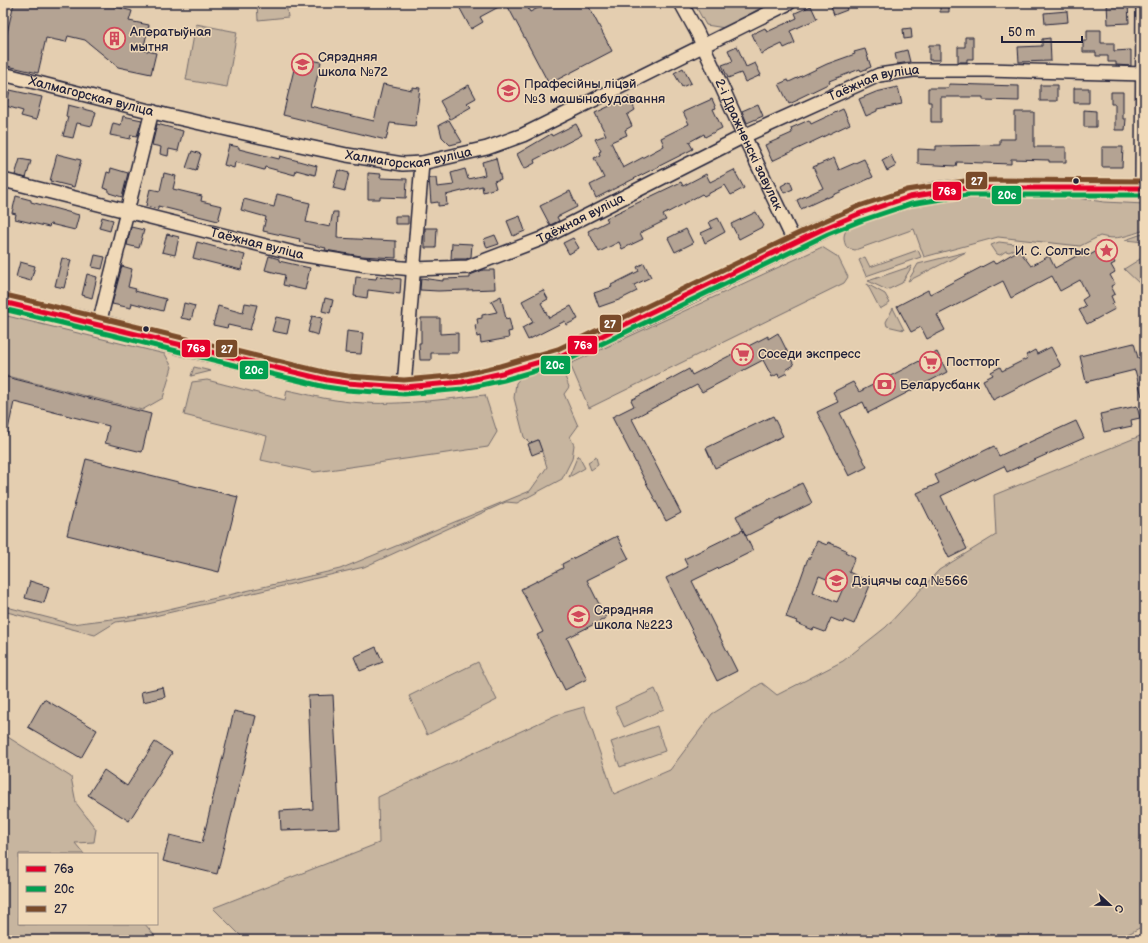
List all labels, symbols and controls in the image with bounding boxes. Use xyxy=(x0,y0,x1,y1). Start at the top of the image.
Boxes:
scale bar xyxy=(1002,18,1082,44)
place label: Аператыўная мытня xyxy=(129,24,211,55)
text: 50 m xyxy=(1008,25,1035,40)
building icon: Аператыўная мытня xyxy=(102,26,128,52)
place label: Сярэдняя школа №72 xyxy=(318,49,388,80)
school or university icon: Сярэдняя школа №72 xyxy=(289,51,315,77)
street label: Таёжная вуліца xyxy=(825,62,920,105)
street label: Халмагорская вуліца xyxy=(27,73,156,120)
place label: Прафесійны ліцэй №3 машынабудавання xyxy=(524,76,665,107)
street label: 2-і Дражненскі завулак xyxy=(711,76,786,213)
school or university icon: Прафесійны ліцэй №3 машынабудавання xyxy=(495,78,521,104)
street label: Халмагорская вуліца xyxy=(344,144,474,172)
line badge: 27 xyxy=(965,171,988,190)
text: 27 xyxy=(971,175,983,188)
unlabelled marker xyxy=(1071,176,1081,186)
line badge: 76э xyxy=(932,181,962,201)
text: 76э xyxy=(938,185,956,198)
line badge: 20с xyxy=(991,185,1022,205)
text: 20с xyxy=(998,189,1017,202)
street label: Таёжная вуліца xyxy=(534,190,627,248)
street label: Таёжная вуліца xyxy=(209,224,305,263)
place icon: И. С. Солтыс xyxy=(1093,238,1119,264)
place label: И. С. Солтыс xyxy=(1015,243,1091,259)
line badge: 27 xyxy=(599,314,622,333)
text: 27 xyxy=(604,318,616,331)
unlabelled marker xyxy=(141,324,151,334)
line badge: 76э xyxy=(567,335,598,355)
line badge: 76э xyxy=(181,339,211,358)
line badge: 27 xyxy=(215,339,238,358)
text: 76э xyxy=(574,339,592,352)
supermarket icon: Соседи экспресс xyxy=(730,341,756,367)
text: 76э xyxy=(187,342,205,355)
text: 27 xyxy=(221,343,233,356)
place label: Соседи экспресс xyxy=(758,346,861,362)
supermarket icon: Постторг xyxy=(917,349,943,375)
place label: Постторг xyxy=(946,354,1000,370)
line badge: 20с xyxy=(540,355,571,375)
text: 20с xyxy=(546,359,565,372)
line badge: 20с xyxy=(239,360,269,380)
text: 20с xyxy=(245,364,264,377)
bank icon: Беларусбанк xyxy=(871,372,897,398)
place label: Беларусбанк xyxy=(900,377,980,393)
school or university icon: Дзіцячы сад №566 xyxy=(824,568,850,594)
place label: Дзіцячы сад №566 xyxy=(852,573,968,589)
place label: Сярэдняя школа №223 xyxy=(594,602,673,633)
school or university icon: Сярэдняя школа №223 xyxy=(565,604,591,630)
legend xyxy=(18,853,158,925)
text: 76э xyxy=(54,862,73,877)
text: 20с xyxy=(54,882,74,897)
north arrow xyxy=(1090,885,1130,925)
text: 27 xyxy=(54,902,67,917)
text: С xyxy=(1111,903,1126,915)

